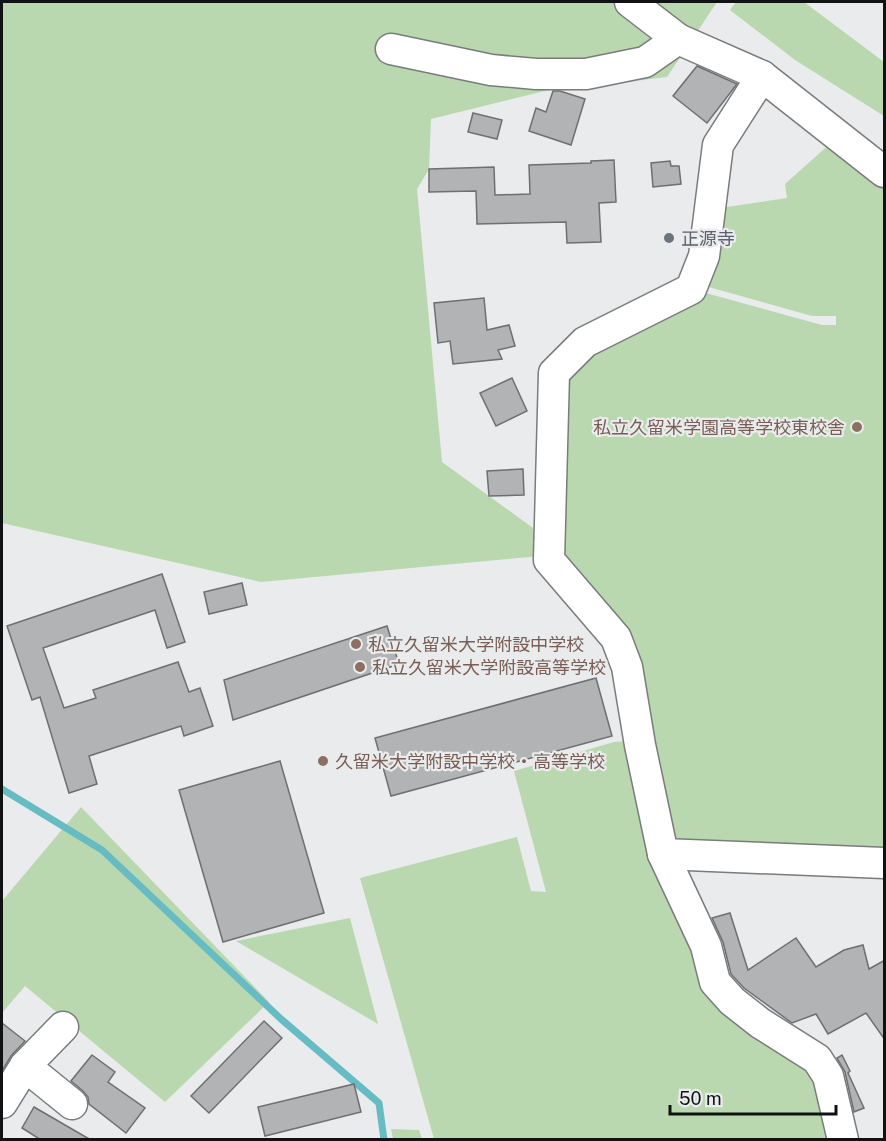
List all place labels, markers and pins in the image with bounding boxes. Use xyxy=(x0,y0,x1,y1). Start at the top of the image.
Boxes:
place label: 正源寺 xyxy=(681,228,735,249)
marker: 正源寺 xyxy=(662,231,676,245)
place label: 私立久留米学園高等学校東校舎 xyxy=(593,417,845,438)
marker: 私立久留米学園高等学校東校舎 xyxy=(850,420,864,434)
place label: 私立久留米大学附設中学校 xyxy=(368,634,584,655)
marker: 私立久留米大学附設中学校 xyxy=(349,637,363,651)
place label: 私立久留米大学附設高等学校 xyxy=(372,657,606,678)
marker: 私立久留米大学附設高等学校 xyxy=(353,660,367,674)
place label: 久留米大学附設中学校・高等学校 xyxy=(335,751,605,772)
marker: 久留米大学附設中学校・高等学校 xyxy=(316,754,330,768)

